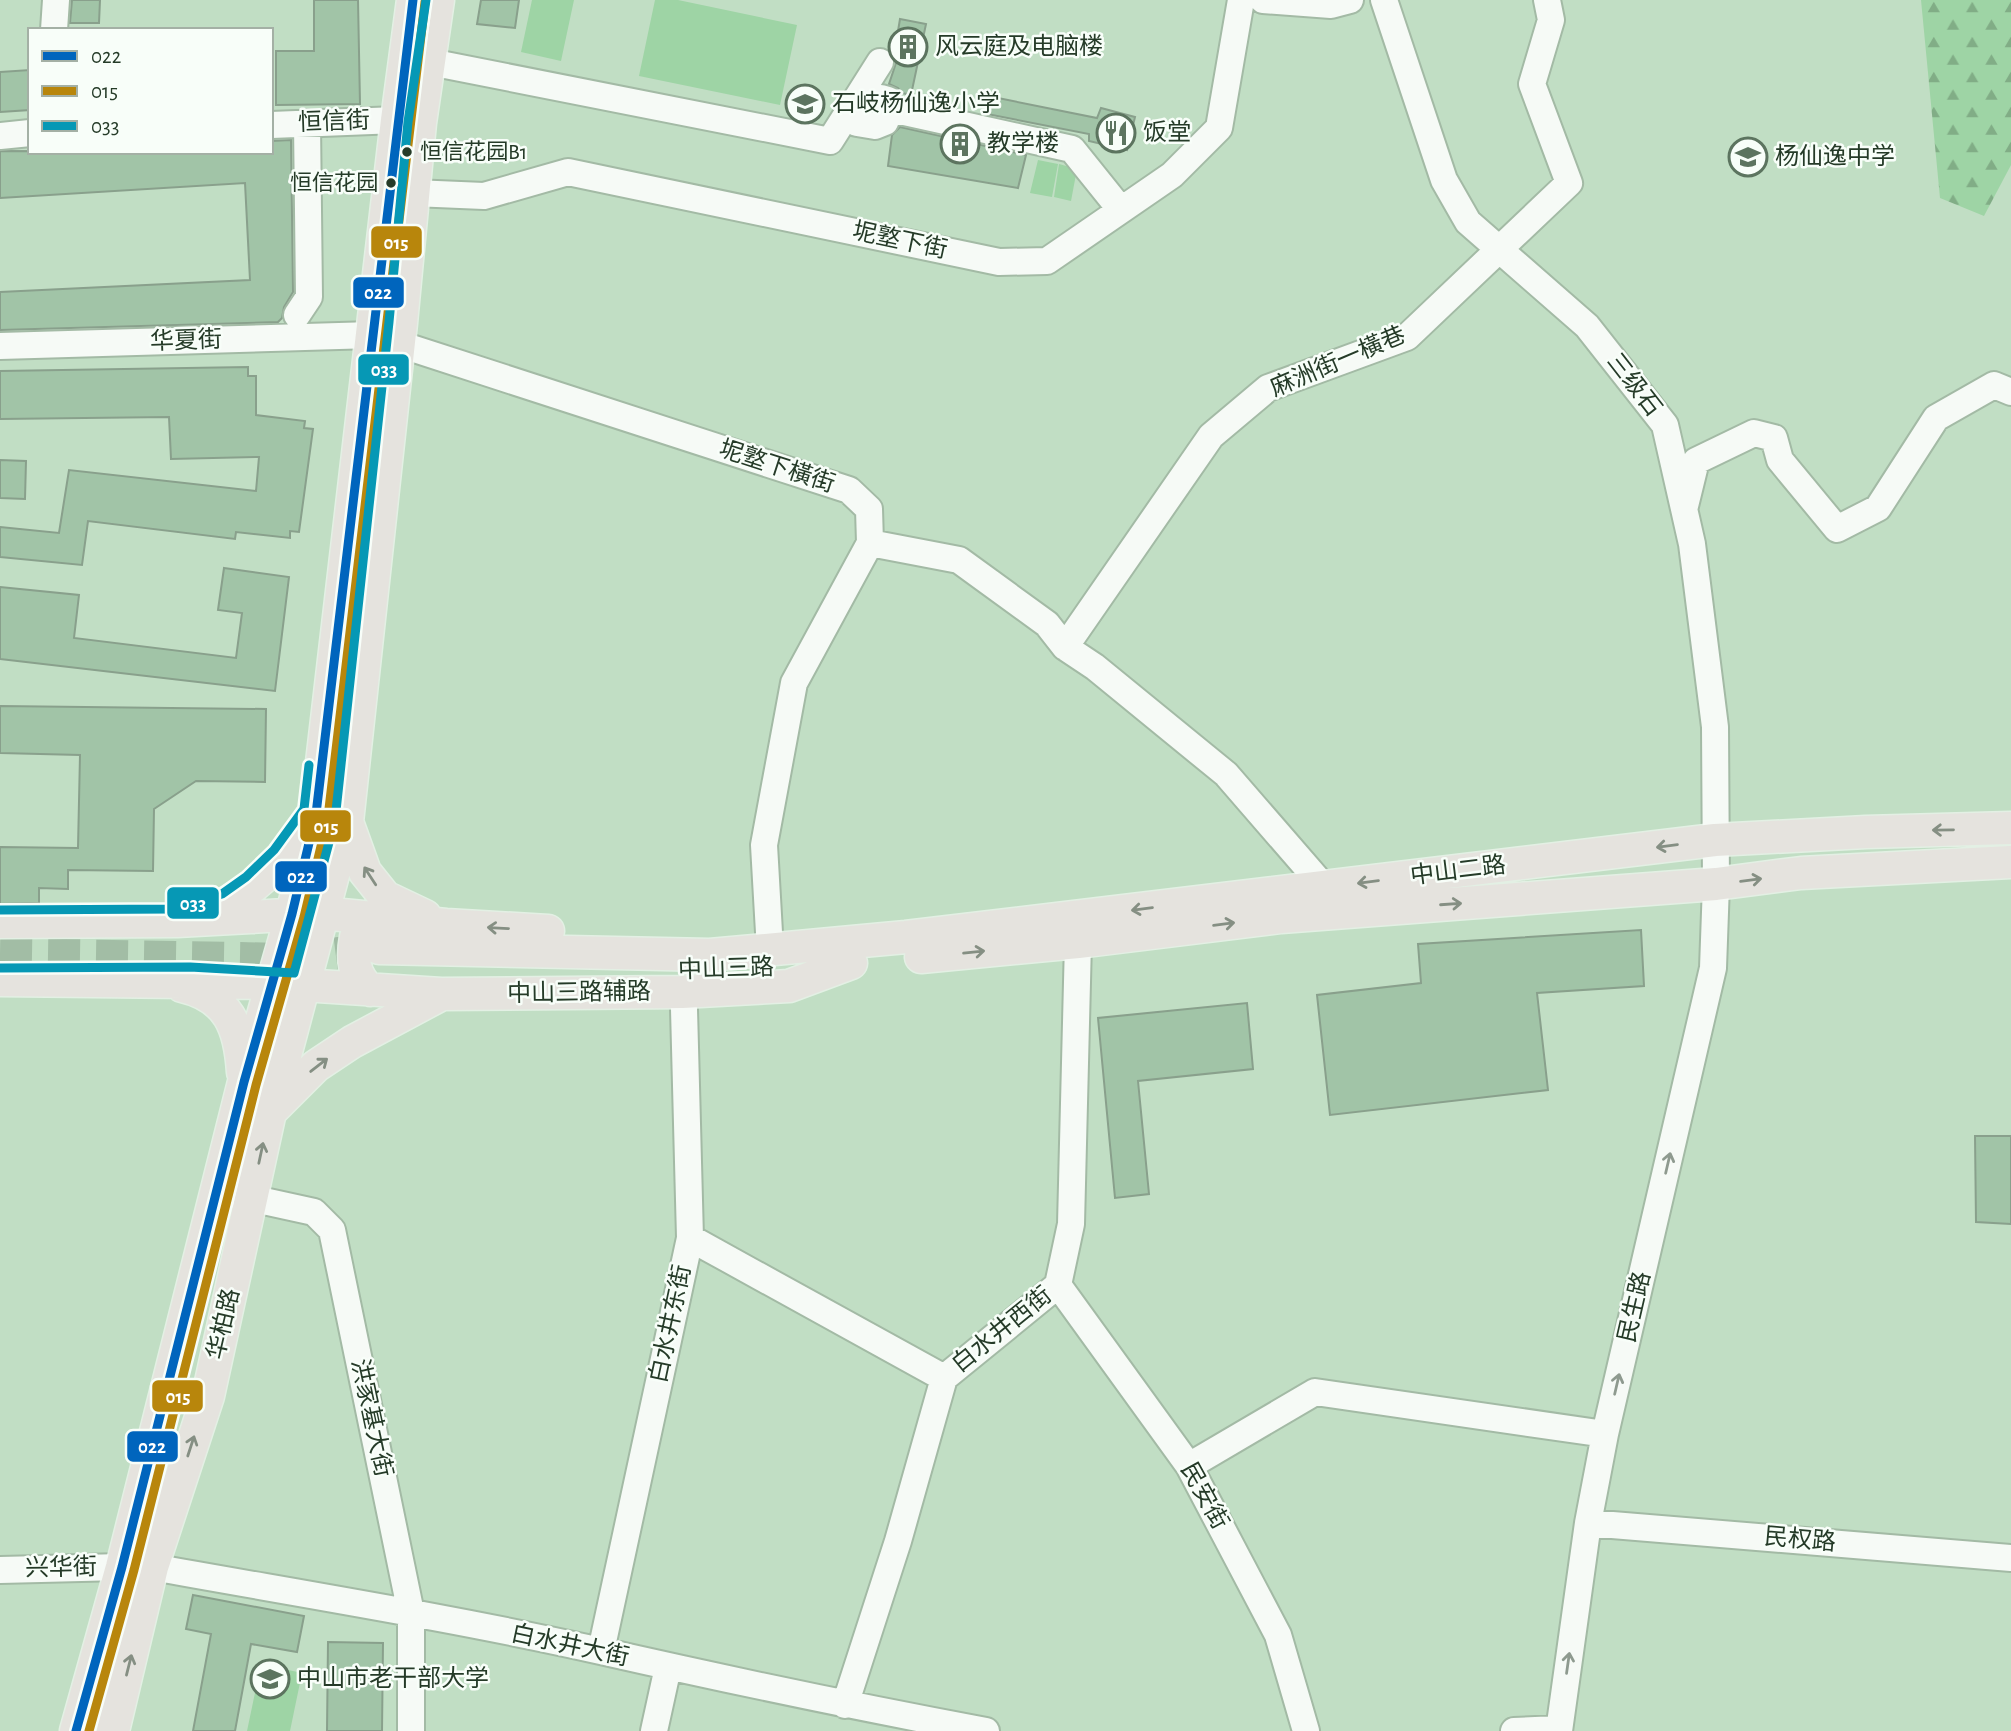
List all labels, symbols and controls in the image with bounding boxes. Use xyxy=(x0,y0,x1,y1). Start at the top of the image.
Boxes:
building icon: 风云庭及电脑楼 xyxy=(887,26,929,68)
legend xyxy=(28,28,273,154)
place label: 风云庭及电脑楼 xyxy=(935,33,1103,59)
text: 022 xyxy=(91,46,121,67)
text: 015 xyxy=(91,81,118,102)
school or university icon: 石岐杨仙逸小学 xyxy=(784,83,826,125)
place label: 石岐杨仙逸小学 xyxy=(832,90,1000,116)
street label: 恒信街 xyxy=(298,107,370,135)
restaurant icon: 饭堂 xyxy=(1095,112,1137,154)
text: 033 xyxy=(91,116,119,137)
place label: 饭堂 xyxy=(1143,119,1191,145)
building icon: 教学楼 xyxy=(939,123,981,165)
place label: 教学楼 xyxy=(987,130,1059,156)
school or university icon: 杨仙逸中学 xyxy=(1727,136,1769,178)
place label: 恒信花园B1 xyxy=(420,140,527,163)
place label: 杨仙逸中学 xyxy=(1775,143,1895,169)
marker: 恒信花园B1 xyxy=(400,145,414,159)
place label: 恒信花园 xyxy=(290,171,378,194)
marker: 恒信花园 xyxy=(384,176,398,190)
street label: 坭墪下街 xyxy=(851,217,950,263)
line badge: 015 xyxy=(370,225,423,259)
text: 015 xyxy=(384,234,408,253)
line badge: 022 xyxy=(352,276,405,309)
text: 022 xyxy=(364,284,392,303)
street label: 麻洲街一橫巷 xyxy=(1266,321,1409,401)
street label: 华夏街 xyxy=(150,326,222,354)
street label: 三级石 xyxy=(1602,348,1667,421)
line badge: 033 xyxy=(357,353,410,386)
text: 033 xyxy=(371,361,397,380)
street label: 坭墪下橫街 xyxy=(716,435,838,497)
line badge: 015 xyxy=(299,809,352,843)
text: 015 xyxy=(314,818,338,837)
one-way arrow xyxy=(1932,823,1955,837)
one-way arrow xyxy=(1656,839,1679,852)
street label: 中山二路 xyxy=(1409,851,1507,889)
line badge: 022 xyxy=(274,860,328,893)
one-way arrow xyxy=(363,867,377,886)
text: 022 xyxy=(287,868,315,887)
one-way arrow xyxy=(1739,873,1761,886)
one-way arrow xyxy=(1357,875,1380,888)
line badge: 033 xyxy=(166,886,220,920)
text: 033 xyxy=(180,895,206,914)
one-way arrow xyxy=(1439,897,1461,910)
one-way arrow xyxy=(1131,902,1154,915)
one-way arrow xyxy=(1212,918,1235,931)
one-way arrow xyxy=(488,921,510,934)
one-way arrow xyxy=(962,945,984,958)
street label: 中山三路 xyxy=(678,953,774,983)
street label: 中山三路辅路 xyxy=(507,978,651,1006)
one-way arrow xyxy=(310,1058,328,1073)
one-way arrow xyxy=(255,1142,269,1165)
one-way arrow xyxy=(1662,1152,1675,1174)
street label: 白水井东街 xyxy=(645,1262,695,1385)
street label: 民生路 xyxy=(1613,1269,1655,1345)
street label: 白水井西街 xyxy=(947,1281,1056,1377)
street label: 华柏路 xyxy=(202,1286,244,1362)
street label: 洪家基大街 xyxy=(347,1356,397,1479)
one-way arrow xyxy=(1610,1373,1624,1396)
line badge: 015 xyxy=(151,1379,204,1413)
text: 015 xyxy=(166,1388,190,1407)
line badge: 022 xyxy=(126,1430,179,1463)
one-way arrow xyxy=(186,1435,199,1457)
text: 022 xyxy=(138,1438,166,1457)
street label: 民安街 xyxy=(1176,1458,1234,1533)
street label: 民权路 xyxy=(1763,1523,1837,1555)
street label: 兴华街 xyxy=(25,1553,97,1581)
street label: 白水井大街 xyxy=(509,1620,632,1670)
one-way arrow xyxy=(1562,1653,1575,1675)
one-way arrow xyxy=(123,1654,136,1677)
school or university icon: 中山市老干部大学 xyxy=(249,1658,291,1700)
place label: 中山市老干部大学 xyxy=(297,1665,489,1691)

